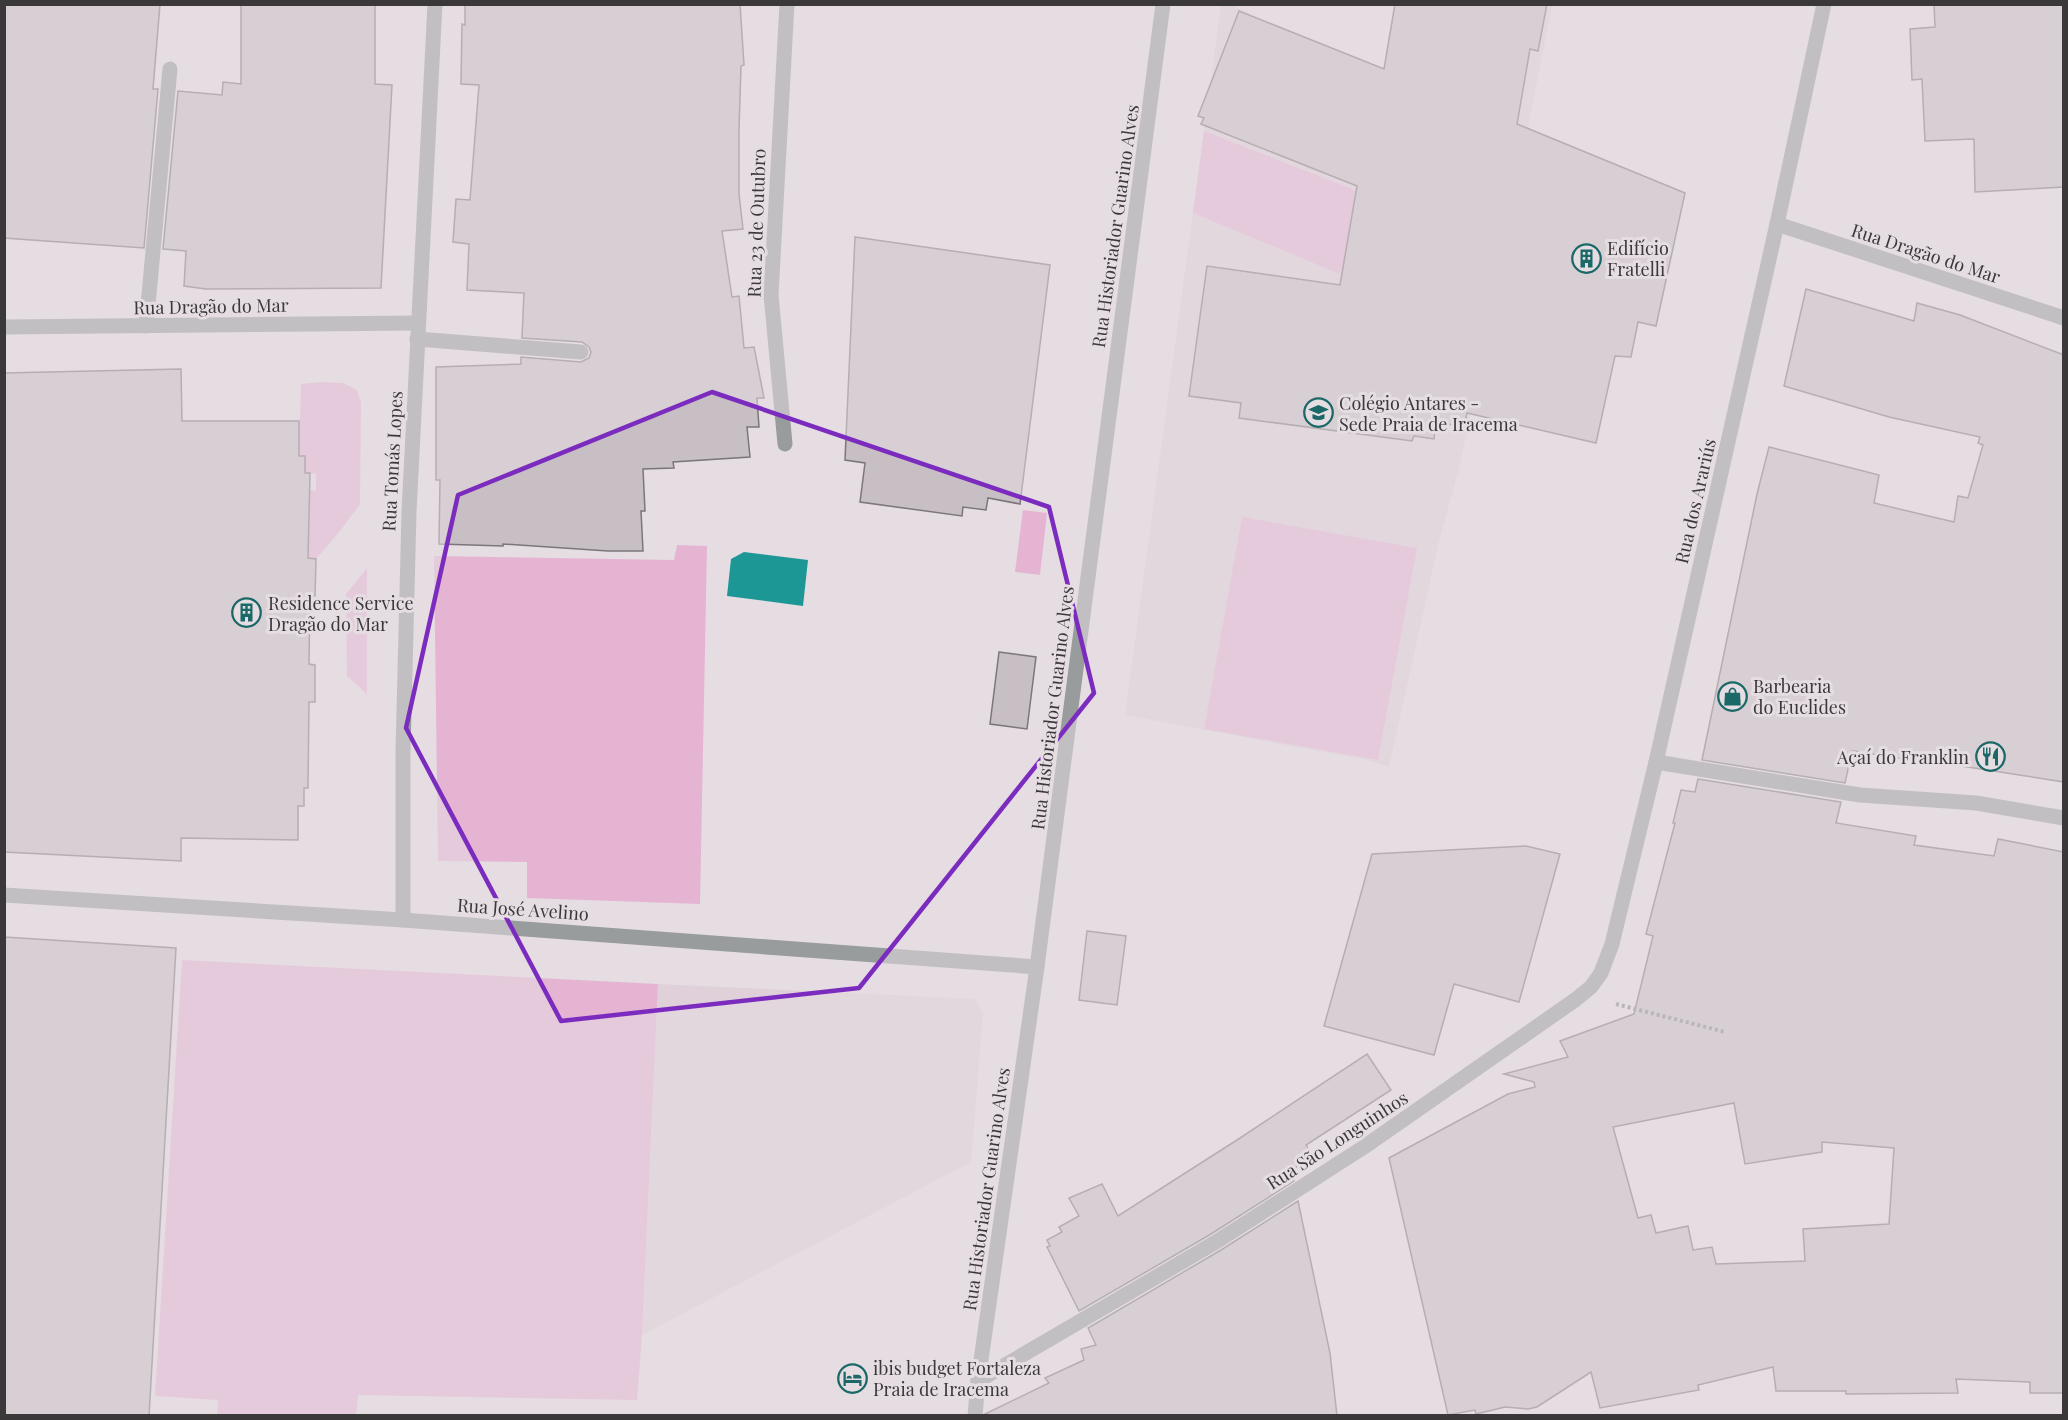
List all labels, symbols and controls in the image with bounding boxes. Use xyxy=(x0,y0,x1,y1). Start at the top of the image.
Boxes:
street label: Rua Historiador Guarino Alves xyxy=(1086,103,1144,349)
street label: Rua 23 de Outubro xyxy=(741,148,771,298)
street label: Rua Dragão do Mar xyxy=(1848,218,2004,288)
place label: Edifício Fratelli xyxy=(1607,236,1669,281)
building icon: Edifício Fratelli xyxy=(1570,242,1602,274)
street label: Rua Dragão do Mar xyxy=(133,293,289,319)
street label: Rua Tomás Lopes xyxy=(376,390,408,532)
place label: Colégio Antares - Sede Praia de Iracema xyxy=(1339,391,1518,436)
school or university icon: Colégio Antares - Sede Praia de Iracema xyxy=(1302,397,1334,429)
street label: Rua dos Arariús xyxy=(1669,436,1721,566)
street label: Rua Historiador Guarino Alves xyxy=(1025,585,1079,831)
place label: Residence Service Dragão do Mar xyxy=(268,591,414,636)
building icon: Residence Service Dragão do Mar xyxy=(231,597,263,629)
place label: Barbearia do Euclides xyxy=(1753,674,1846,719)
shop icon: Barbearia do Euclides xyxy=(1716,680,1748,712)
restaurant icon: Açaí do Franklin xyxy=(1974,741,2006,773)
place label: Açaí do Franklin xyxy=(1836,745,1969,769)
street label: Rua José Avelino xyxy=(456,892,590,926)
street label: Rua Historiador Guarino Alves xyxy=(957,1066,1015,1312)
street label: Rua São Longuinhos xyxy=(1262,1085,1412,1195)
place label: ibis budget Fortaleza Praia de Iracema xyxy=(873,1356,1041,1401)
hotel icon: ibis budget Fortaleza Praia de Iracema xyxy=(836,1362,868,1394)

